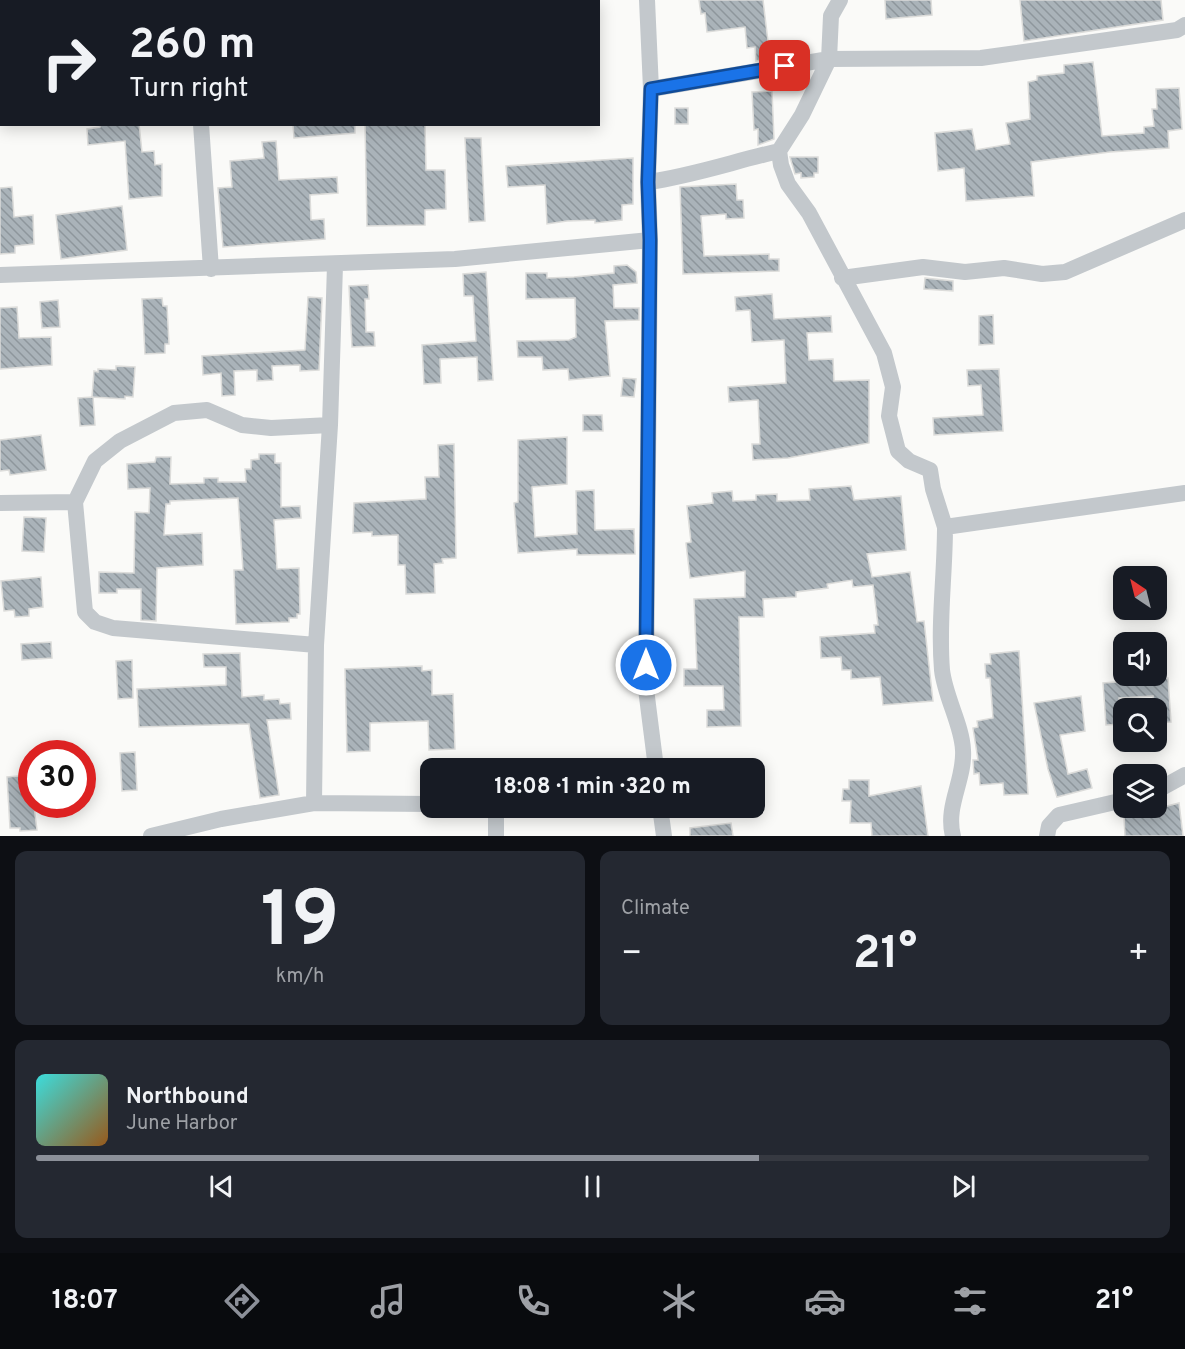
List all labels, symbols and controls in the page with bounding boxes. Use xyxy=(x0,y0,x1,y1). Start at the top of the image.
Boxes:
text: 260 m xyxy=(129,20,255,73)
icon: right xyxy=(30,24,108,102)
pin xyxy=(759,40,810,91)
icon: arrive xyxy=(768,49,801,82)
text: Turn right xyxy=(129,72,248,106)
north arrow xyxy=(1113,566,1167,620)
map controls xyxy=(1113,566,1167,818)
button: sound xyxy=(1113,632,1167,686)
position arrow xyxy=(614,633,678,697)
button: search xyxy=(1113,698,1167,752)
speed limit sign: 30 xyxy=(18,740,96,818)
button: layers xyxy=(1113,764,1167,818)
text: 18:08 · 1 min · 320 m xyxy=(494,774,691,801)
text: 19 xyxy=(260,875,340,974)
text: Climate xyxy=(621,896,690,922)
text: 21° xyxy=(853,927,917,984)
text: − xyxy=(621,934,642,976)
text: + xyxy=(1128,934,1149,976)
text: km/h xyxy=(276,964,324,990)
text: Northbound xyxy=(126,1084,249,1111)
text: June Harbor xyxy=(126,1111,238,1137)
icon: previous xyxy=(205,1170,238,1203)
icon: pause xyxy=(576,1170,609,1203)
icon: next xyxy=(947,1170,980,1203)
icon: directions xyxy=(221,1280,263,1322)
icon: music xyxy=(367,1280,409,1322)
icon: phone xyxy=(512,1280,554,1322)
icon: climate xyxy=(658,1280,700,1322)
icon: car xyxy=(804,1280,846,1322)
icon: filters xyxy=(949,1280,991,1322)
text: 18:07 xyxy=(52,1284,118,1318)
text: 21° xyxy=(1095,1284,1133,1318)

